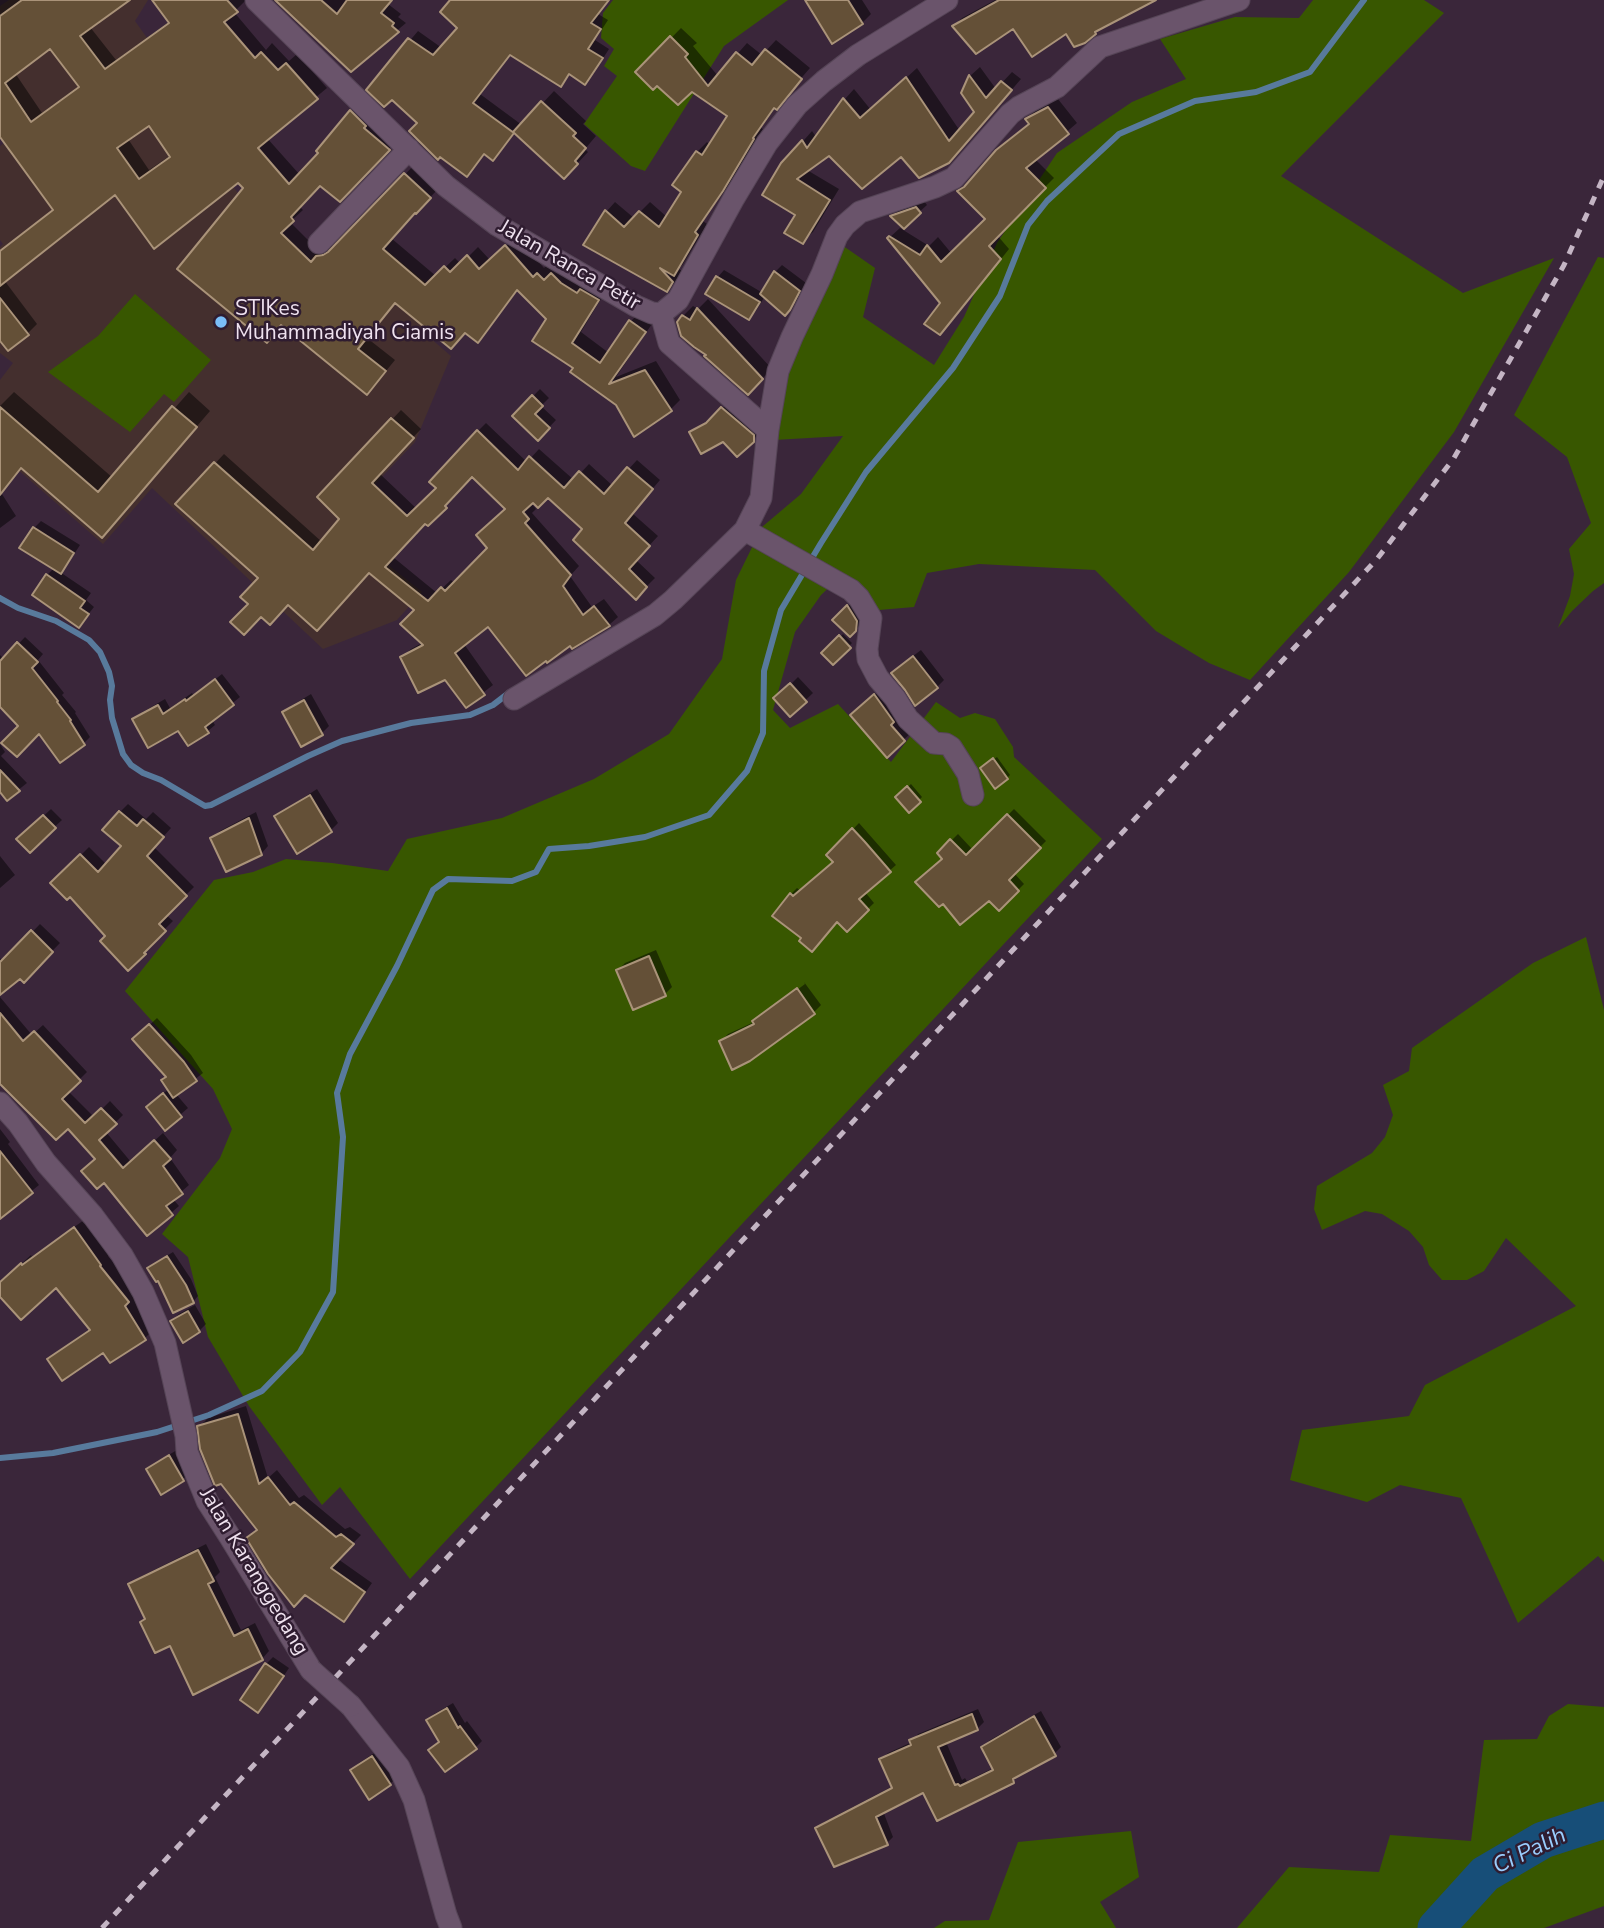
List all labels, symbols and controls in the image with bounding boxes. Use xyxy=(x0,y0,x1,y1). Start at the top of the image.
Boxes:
street label: Jalan Ranca Petir xyxy=(494,215,644,317)
place label: STIKes Muhammadiyah Ciamis xyxy=(235,297,454,347)
marker: STIKes Muhammadiyah Ciamis xyxy=(213,314,229,330)
street label: Jalan Karanggedang xyxy=(193,1484,313,1660)
water label: Ci Palih xyxy=(1489,1822,1571,1882)

